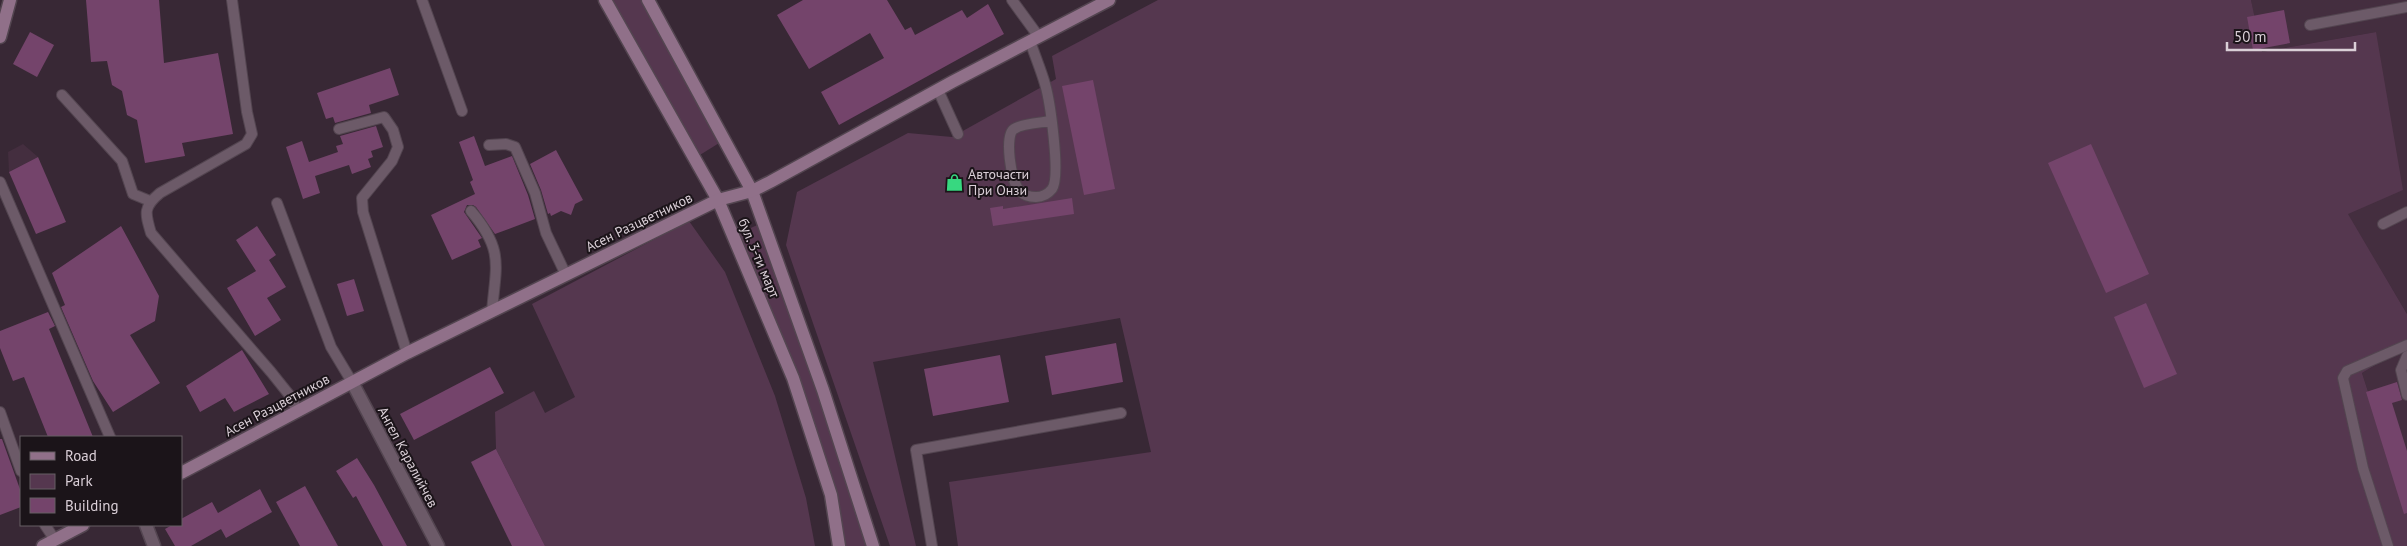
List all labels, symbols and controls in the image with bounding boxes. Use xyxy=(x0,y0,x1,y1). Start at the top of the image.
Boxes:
scale bar xyxy=(2227,20,2354,52)
text: 50 m xyxy=(2234,27,2267,46)
place label: Авточасти При Онзи xyxy=(968,165,1029,199)
shop icon: Авточасти При Онзи xyxy=(944,172,964,192)
street label: Асен Разцветников xyxy=(583,188,695,256)
street label: бул. 3-ти март xyxy=(734,216,784,301)
street label: Асен Разцветников xyxy=(221,370,333,440)
street label: Ангел Каралийчев xyxy=(374,404,442,510)
legend xyxy=(20,436,182,526)
text: Road xyxy=(65,446,97,465)
text: Park xyxy=(65,471,93,490)
text: Building xyxy=(65,496,119,515)

